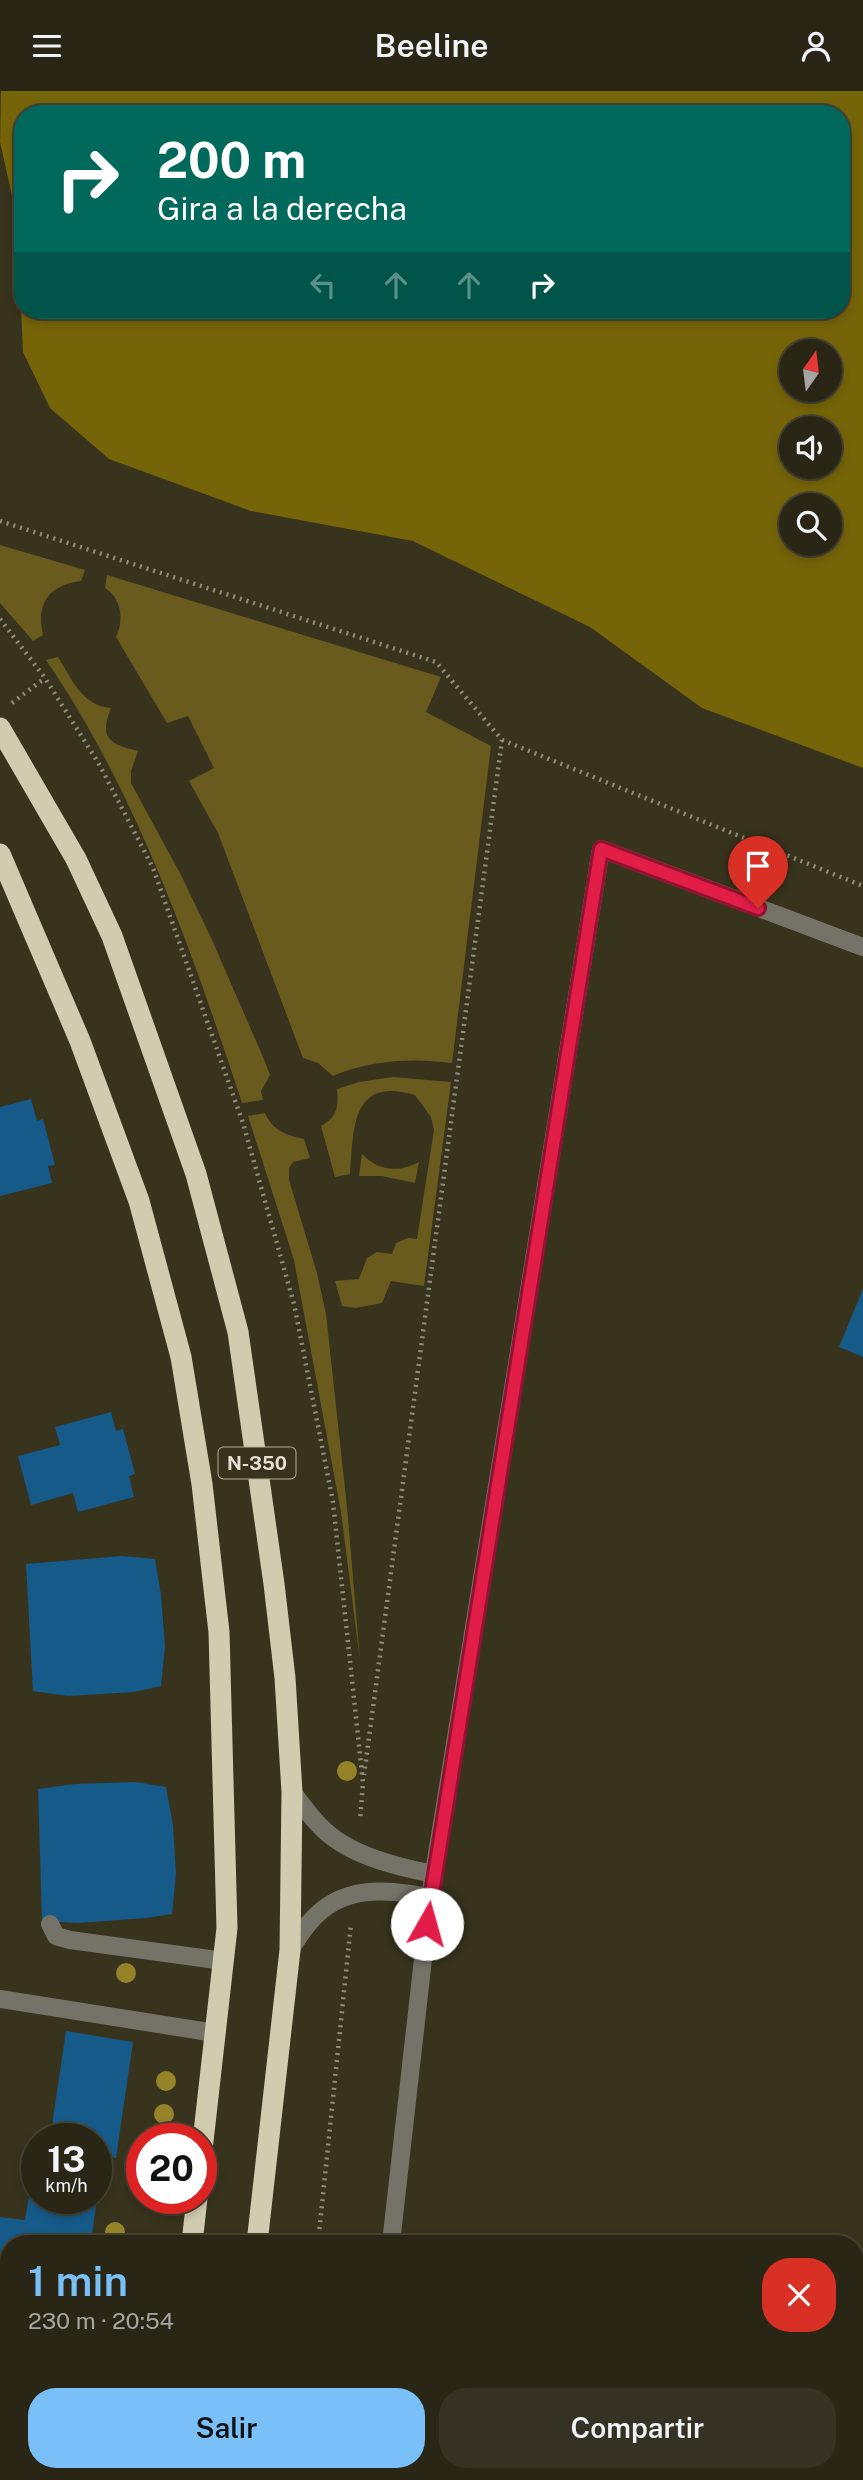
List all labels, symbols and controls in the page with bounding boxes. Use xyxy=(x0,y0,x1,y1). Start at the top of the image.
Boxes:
icon: menu xyxy=(28,27,66,65)
text: Beeline xyxy=(375,27,488,64)
icon: person xyxy=(797,27,835,65)
text: 200 m xyxy=(157,131,306,189)
icon: right xyxy=(42,133,133,224)
text: Gira a la derecha xyxy=(157,190,407,227)
icon: left xyxy=(304,266,342,304)
icon: ahead xyxy=(377,266,415,304)
icon: ahead xyxy=(450,266,488,304)
icon: right xyxy=(523,266,561,304)
north arrow xyxy=(779,339,842,403)
map controls xyxy=(779,339,842,556)
button: sound xyxy=(779,416,842,479)
button: search xyxy=(779,493,842,556)
pin xyxy=(728,836,788,908)
icon: arrive xyxy=(739,847,777,885)
road number: N-350 xyxy=(218,1447,296,1479)
position arrow xyxy=(390,1887,464,1961)
speed limit sign: 20 xyxy=(126,2123,217,2214)
text: 13 xyxy=(47,2139,86,2180)
text: km/h xyxy=(45,2175,88,2196)
text: 1 min xyxy=(28,2256,128,2305)
button: close xyxy=(762,2258,836,2332)
text: 230 m · 20:54 xyxy=(28,2307,174,2334)
button: Salir xyxy=(28,2388,425,2468)
button: Compartir xyxy=(439,2388,836,2468)

